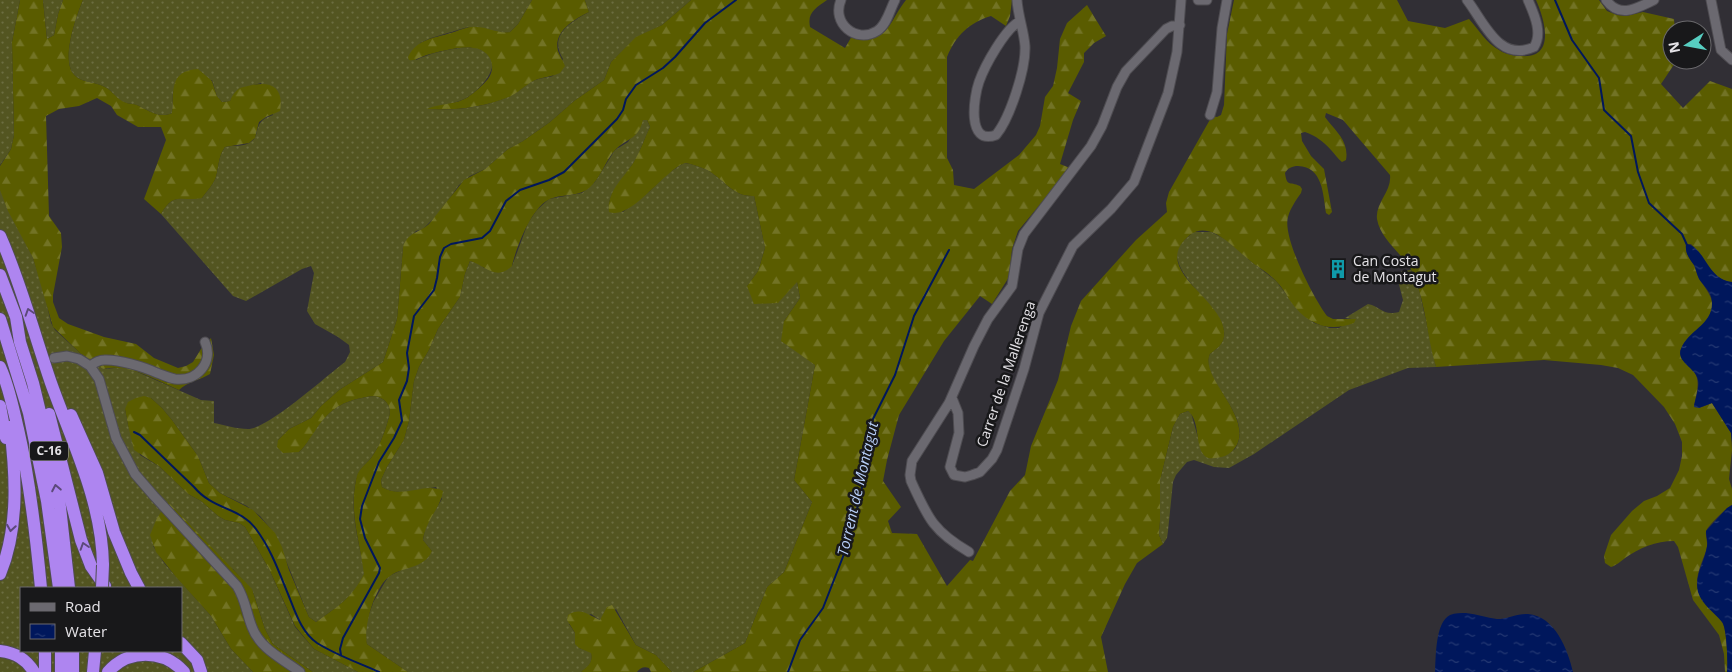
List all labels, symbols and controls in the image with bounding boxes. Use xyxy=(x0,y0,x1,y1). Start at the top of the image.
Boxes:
north arrow xyxy=(1662,20,1712,70)
text: N xyxy=(1663,40,1684,55)
place label: Can Costa de Montagut xyxy=(1353,251,1437,286)
building icon: Can Costa de Montagut xyxy=(1327,258,1349,280)
street label: Carrer de la Mallerenga xyxy=(972,298,1039,449)
one-way arrow xyxy=(25,308,35,317)
water label: Torrent de Montagut xyxy=(832,419,882,558)
road number: C-16 xyxy=(30,442,68,461)
one-way arrow xyxy=(51,484,62,492)
one-way arrow xyxy=(6,525,17,533)
one-way arrow xyxy=(79,542,89,551)
legend xyxy=(20,587,182,652)
text: Road xyxy=(65,596,101,616)
text: Water xyxy=(65,621,107,641)

